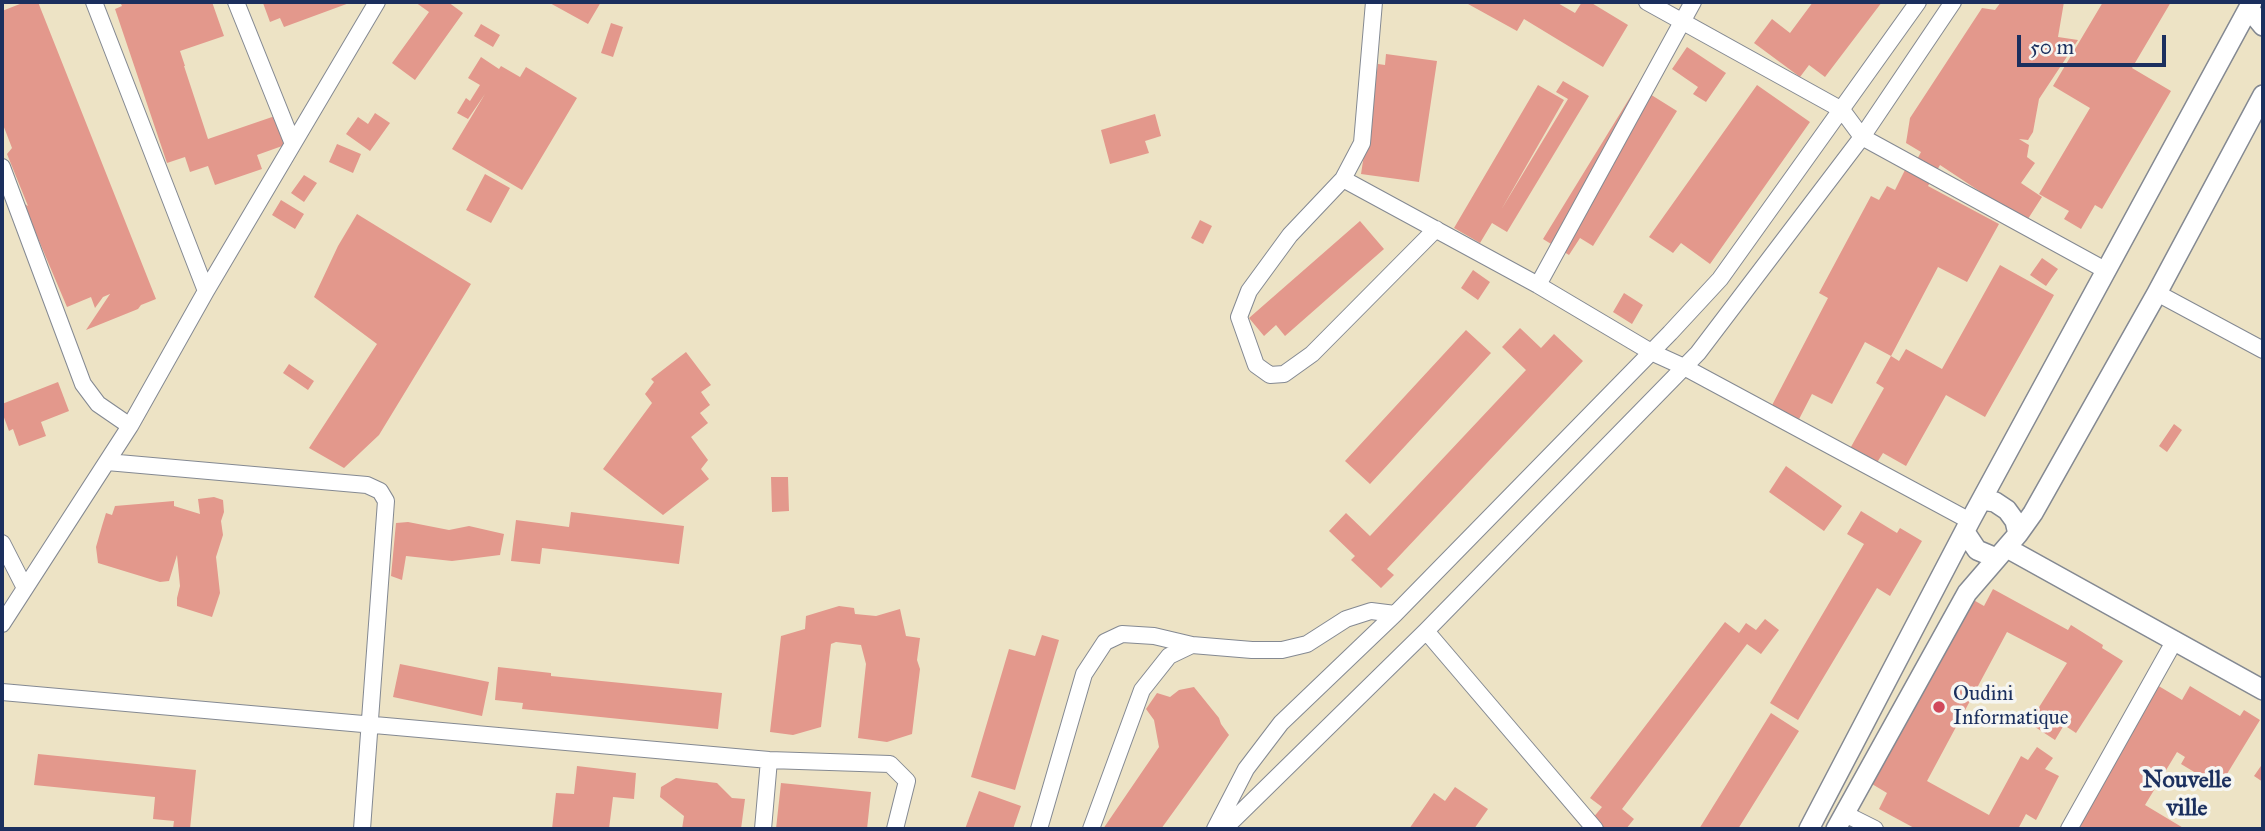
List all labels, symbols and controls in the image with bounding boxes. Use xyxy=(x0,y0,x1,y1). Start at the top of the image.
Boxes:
scale bar xyxy=(2020,21,2169,65)
text: 50 m xyxy=(2030,34,2074,60)
place label: Oudini Informatique xyxy=(1953,682,2068,732)
marker: Oudini Informatique xyxy=(1931,699,1947,715)
district label: Nouvelle ville xyxy=(2142,767,2232,823)

